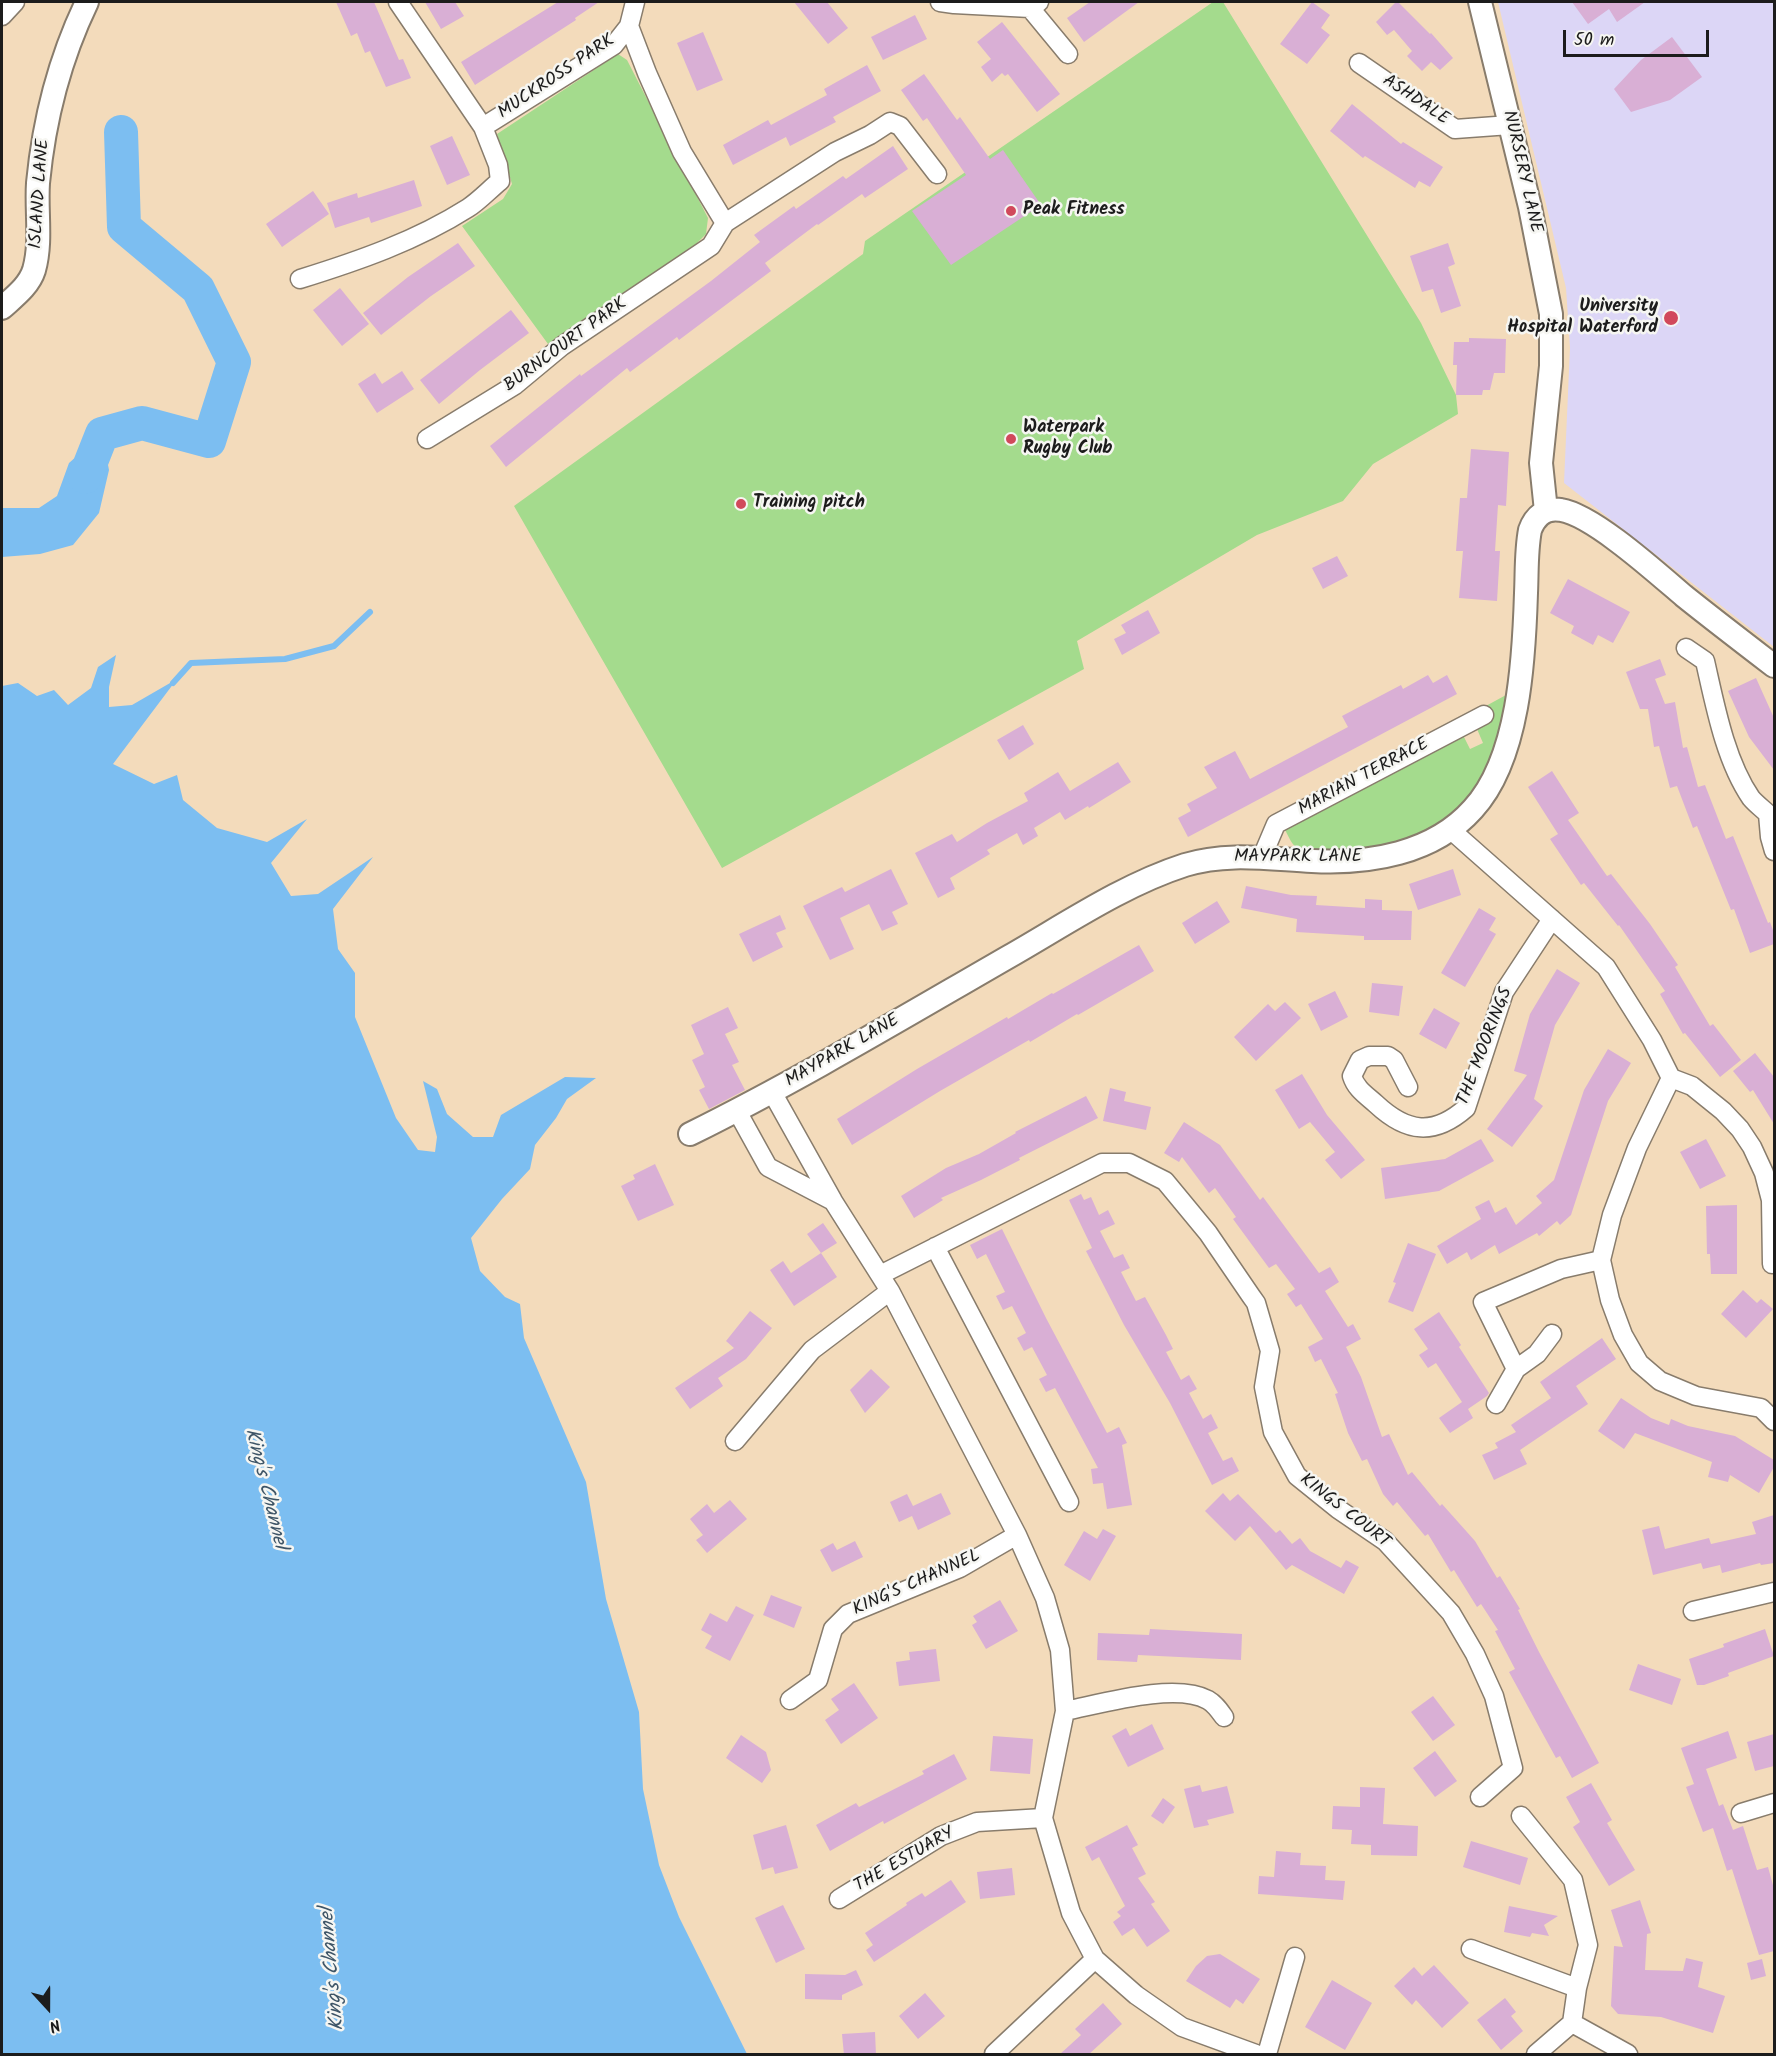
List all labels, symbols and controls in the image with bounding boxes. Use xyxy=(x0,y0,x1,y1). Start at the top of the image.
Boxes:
scale bar xyxy=(1566,18,1712,56)
text: 50 m xyxy=(1574,26,1614,55)
street label: MUCKROSS PARK xyxy=(495,31,619,125)
street label: ASHDALE xyxy=(1378,71,1452,131)
street label: NURSERY LANE xyxy=(1496,109,1546,235)
street label: ISLAND LANE xyxy=(26,138,56,250)
place label: Peak Fitness xyxy=(1023,200,1125,222)
marker: Peak Fitness xyxy=(1004,204,1018,218)
street label: BURNCOURT PARK xyxy=(500,294,632,398)
place label: University Hospital Waterford xyxy=(1507,297,1658,340)
marker: University Hospital Waterford xyxy=(1662,309,1680,327)
place label: Waterpark Rugby Club xyxy=(1023,418,1113,460)
marker: Waterpark Rugby Club xyxy=(1004,432,1018,446)
place label: Training pitch xyxy=(753,493,865,515)
marker: Training pitch xyxy=(734,497,748,511)
street label: MARIAN TERRACE xyxy=(1295,734,1433,822)
street label: MAYPARK LANE xyxy=(1234,847,1362,869)
street label: THE MOORINGS xyxy=(1454,985,1518,1109)
street label: MAYPARK LANE xyxy=(782,1011,904,1093)
water label: King's Channel xyxy=(237,1426,291,1552)
street label: KINGS COURT xyxy=(1294,1470,1394,1554)
street label: KING'S CHANNEL xyxy=(850,1546,984,1622)
street label: THE ESTUARY xyxy=(851,1824,959,1898)
water label: King's Channel xyxy=(317,1906,351,2032)
north arrow xyxy=(18,1978,78,2038)
text: N xyxy=(45,2012,64,2039)

